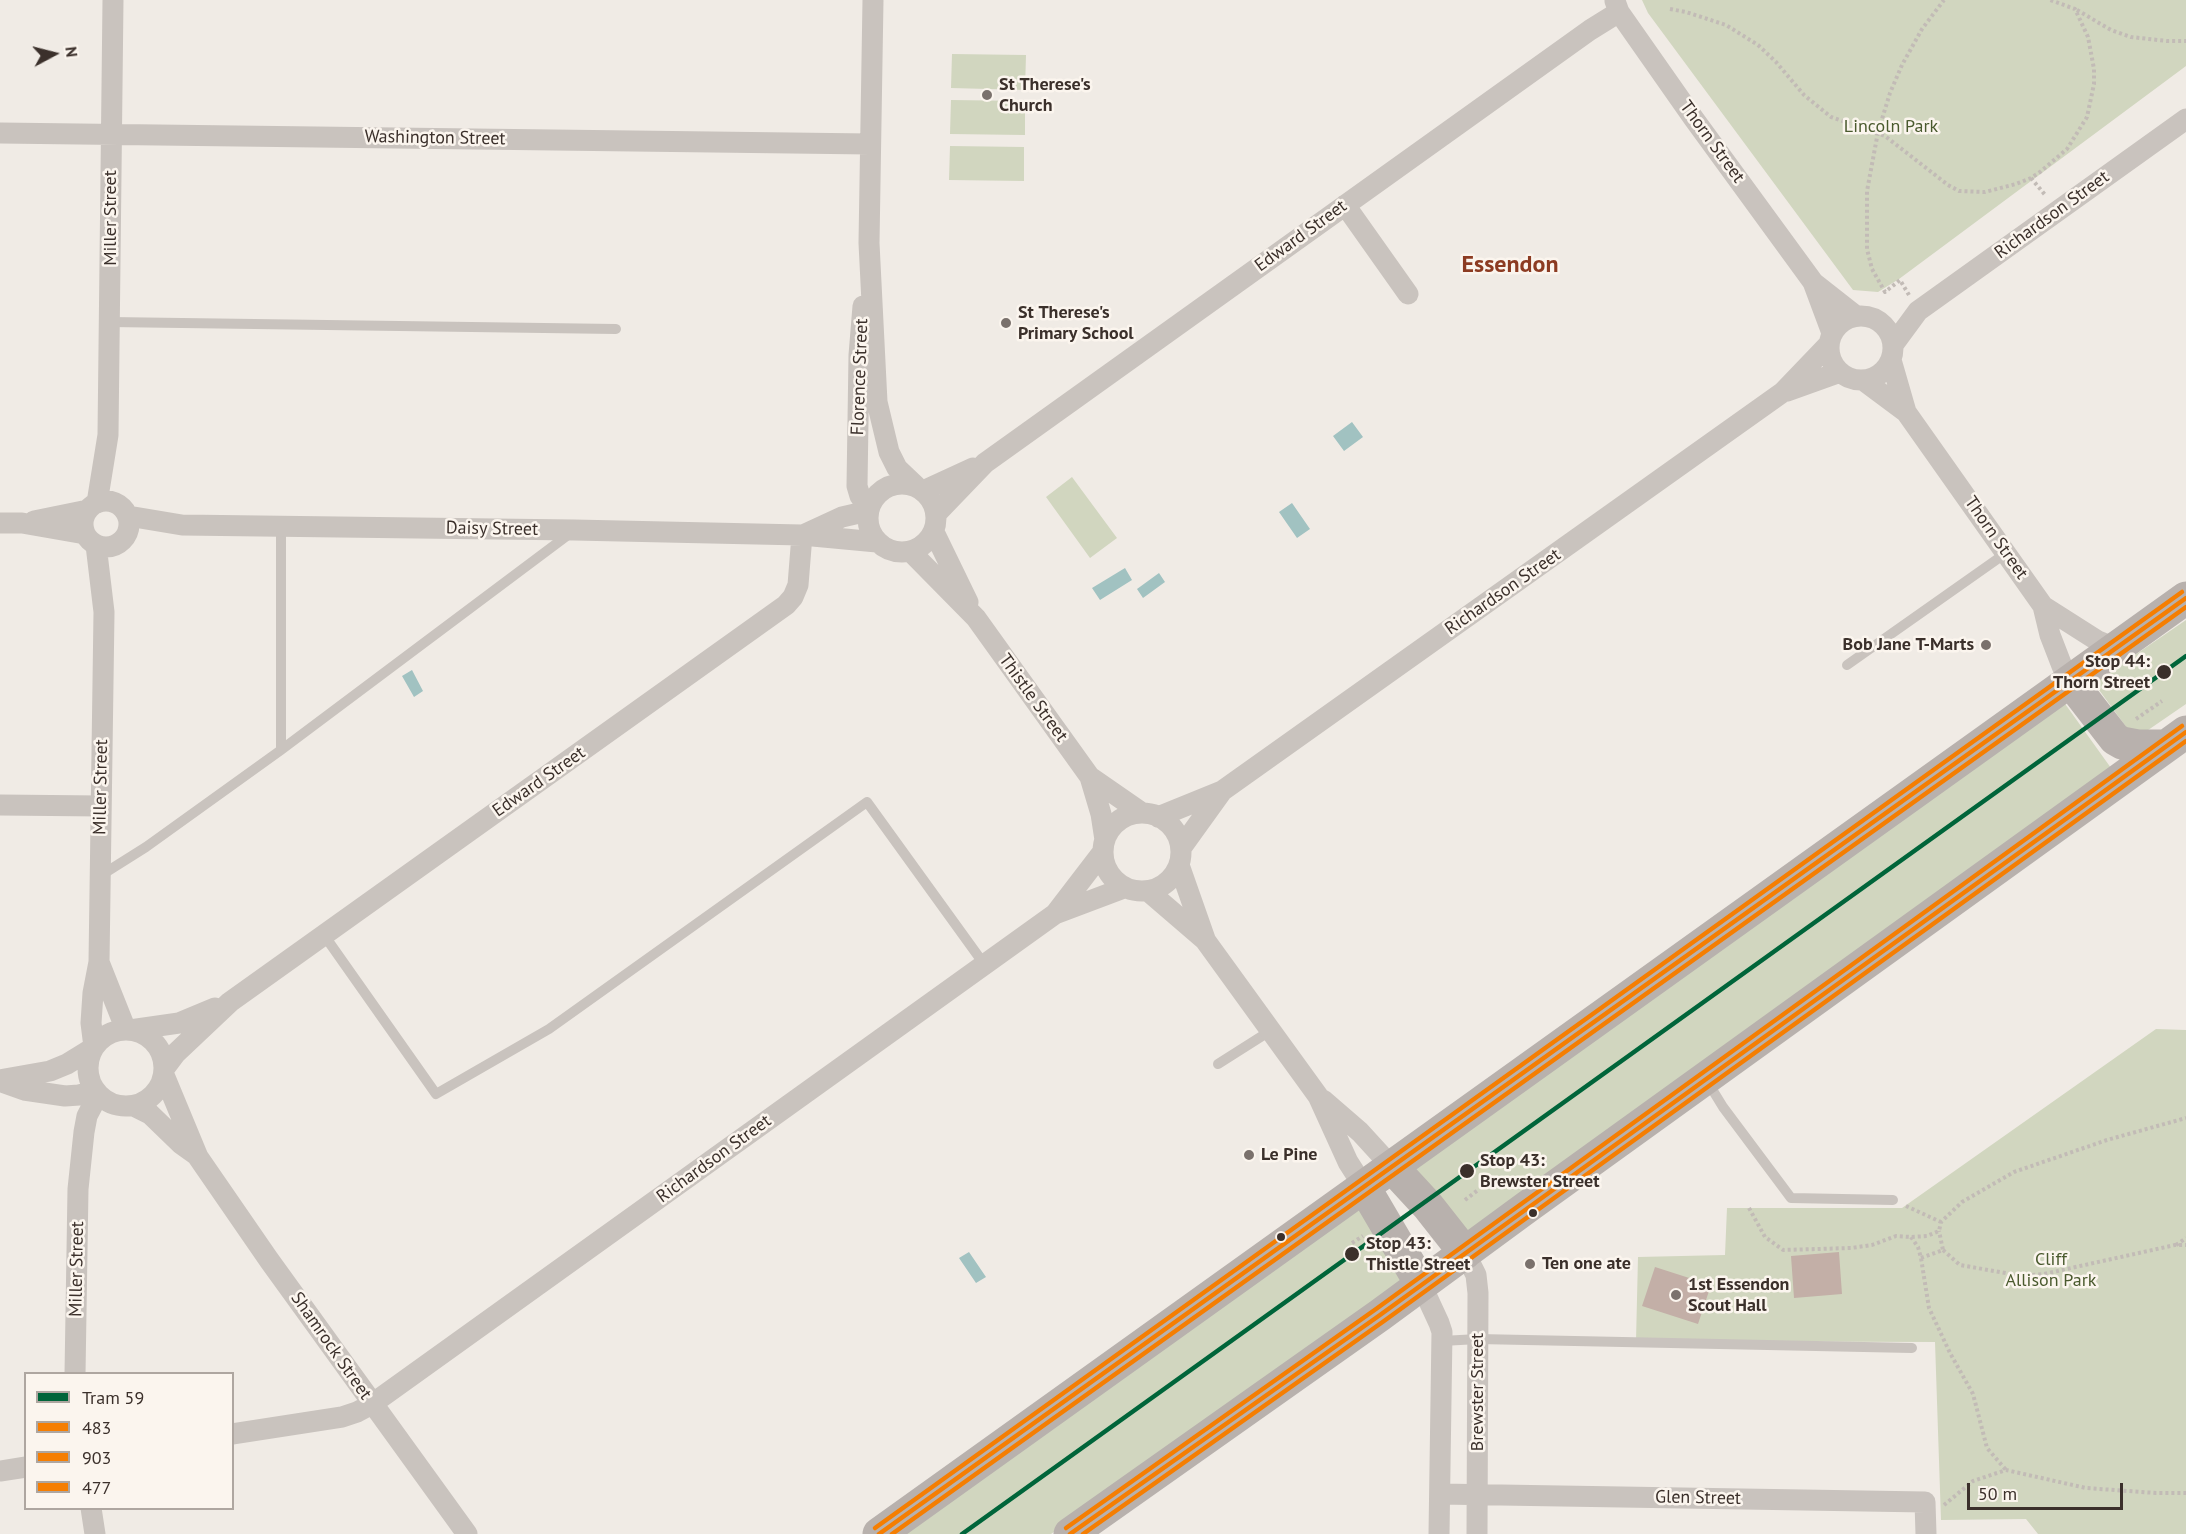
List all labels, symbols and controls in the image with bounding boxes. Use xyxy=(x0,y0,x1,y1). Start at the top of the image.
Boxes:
north arrow xyxy=(24,24,84,84)
text: N xyxy=(61,45,82,58)
place label: St Therese's Church xyxy=(999,74,1091,116)
marker: St Therese's Church xyxy=(980,88,994,102)
street label: Thorn Street xyxy=(1675,97,1749,187)
park label: Lincoln Park xyxy=(1844,116,1938,138)
street label: Washington Street xyxy=(364,126,506,150)
street label: Richardson Street xyxy=(1991,166,2113,264)
street label: Miller Street xyxy=(100,170,122,266)
street label: Edward Street xyxy=(1251,196,1351,276)
district label: Essendon xyxy=(1462,251,1558,279)
place label: St Therese's Primary School xyxy=(1018,302,1134,344)
marker: St Therese's Primary School xyxy=(999,316,1013,330)
street label: Florence Street xyxy=(847,318,873,436)
street label: Thorn Street xyxy=(1960,492,2032,584)
street label: Daisy Street xyxy=(446,517,538,541)
street label: Richardson Street xyxy=(1441,544,1565,640)
place label: Bob Jane T-Marts xyxy=(1843,634,1974,656)
marker: Bob Jane T-Marts xyxy=(1979,638,1993,652)
street label: Thistle Street xyxy=(994,650,1072,746)
place label: Stop 44: Thorn Street xyxy=(2053,651,2150,694)
marker: Stop 44: Thorn Street xyxy=(2155,663,2173,681)
street label: Miller Street xyxy=(89,739,113,835)
street label: Edward Street xyxy=(489,742,589,822)
street label: Richardson Street xyxy=(653,1110,775,1208)
place label: Le Pine xyxy=(1261,1144,1317,1166)
marker: Le Pine xyxy=(1242,1148,1256,1162)
place label: Stop 43: Brewster Street xyxy=(1480,1150,1599,1192)
marker: Stop 43: Brewster Street xyxy=(1458,1162,1476,1180)
unlabelled marker xyxy=(1527,1207,1539,1219)
street label: Miller Street xyxy=(65,1221,89,1317)
unlabelled marker xyxy=(1275,1231,1287,1243)
place label: Stop 43: Thistle Street xyxy=(1366,1233,1470,1276)
marker: Stop 43: Thistle Street xyxy=(1343,1245,1361,1263)
park label: Cliff Allison Park xyxy=(2006,1249,2096,1292)
place label: Ten one ate xyxy=(1542,1253,1631,1275)
marker: Ten one ate xyxy=(1523,1257,1537,1271)
place label: 1st Essendon Scout Hall xyxy=(1688,1274,1789,1316)
street label: Shamrock Street xyxy=(286,1288,376,1404)
marker: 1st Essendon Scout Hall xyxy=(1669,1288,1683,1302)
street label: Brewster Street xyxy=(1467,1333,1489,1451)
legend xyxy=(24,1372,234,1510)
text: Tram 59 xyxy=(82,1386,144,1409)
text: 483 xyxy=(82,1416,111,1439)
text: 903 xyxy=(82,1446,111,1469)
scale bar xyxy=(1970,1471,2126,1509)
text: 477 xyxy=(82,1476,111,1499)
text: 50 m xyxy=(1978,1482,2017,1505)
street label: Glen Street xyxy=(1655,1486,1741,1510)

